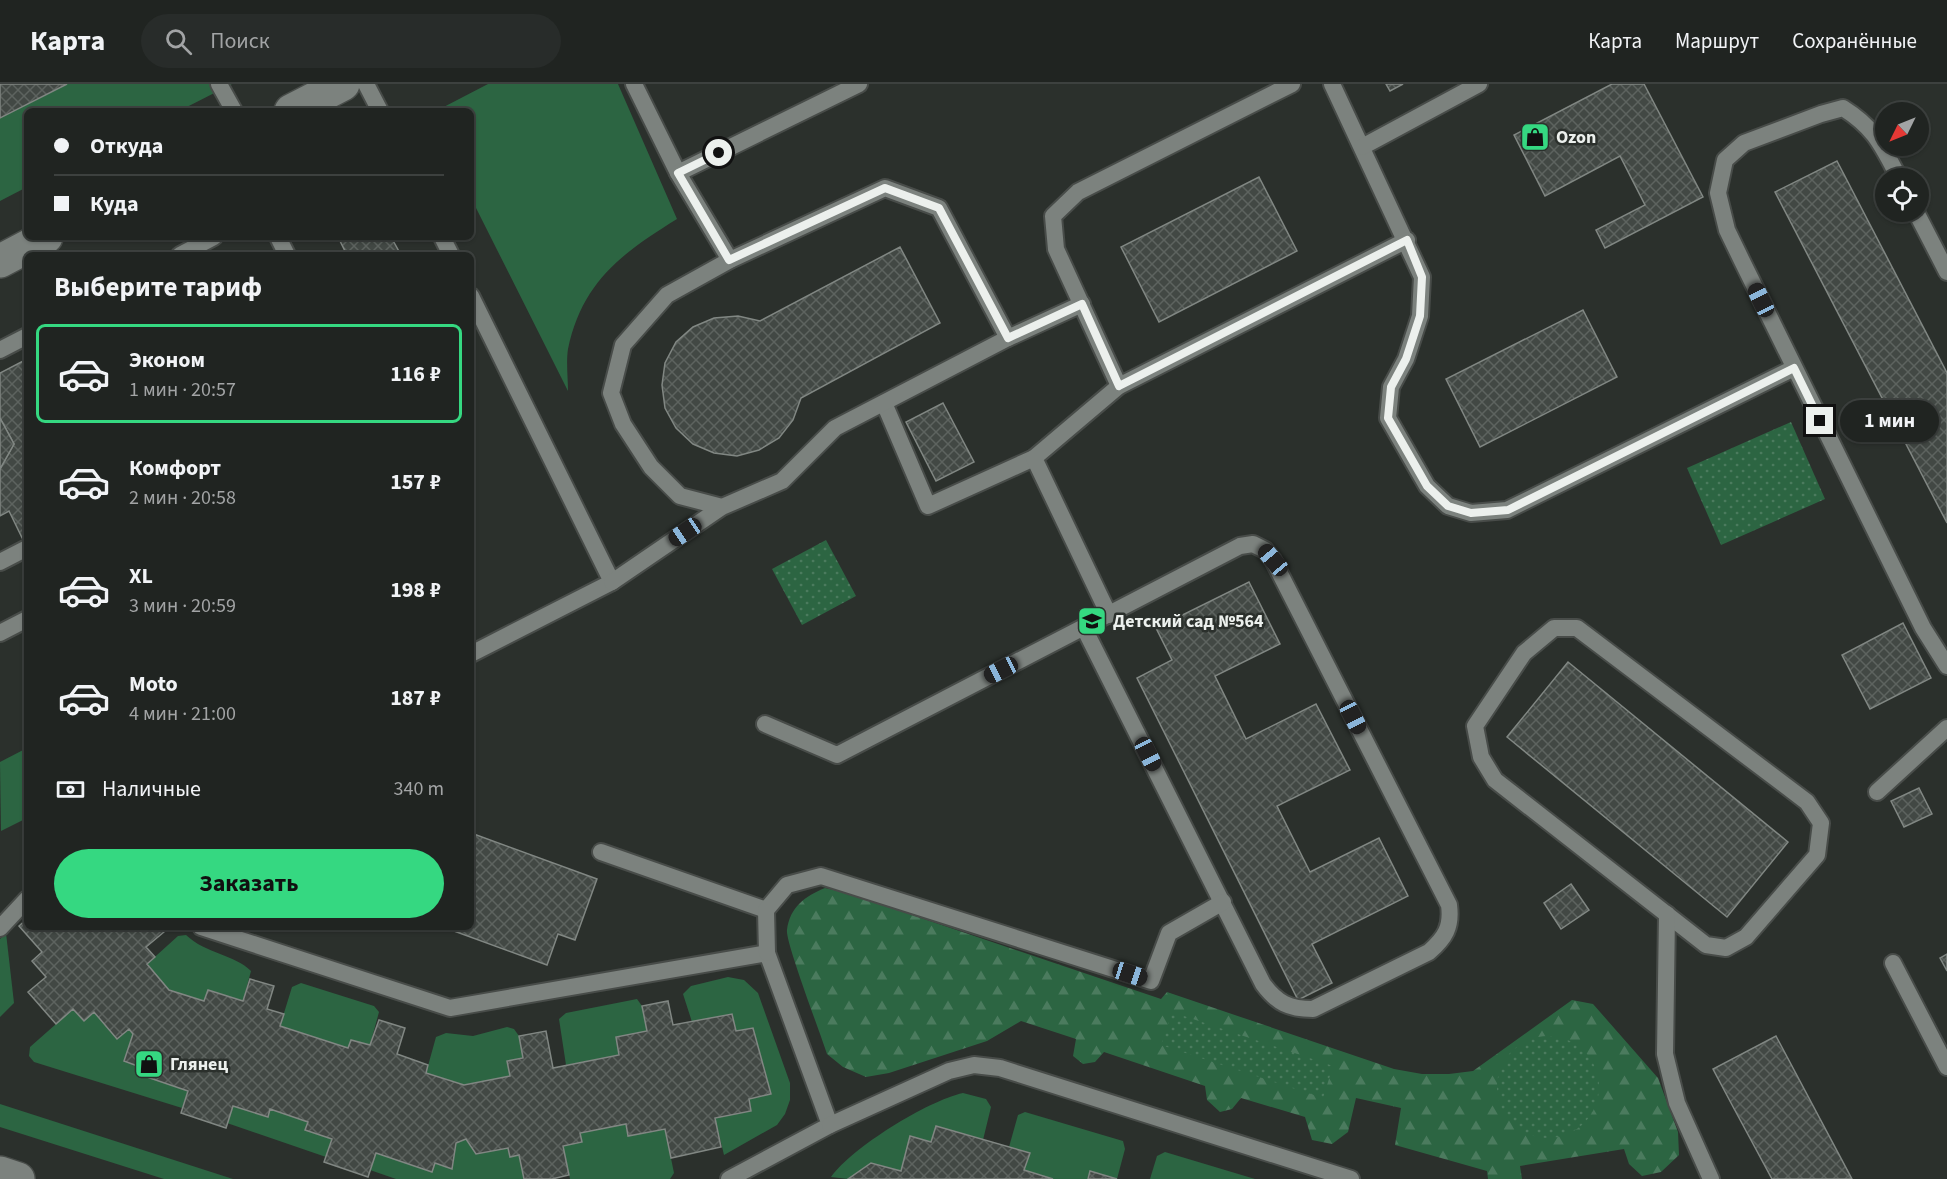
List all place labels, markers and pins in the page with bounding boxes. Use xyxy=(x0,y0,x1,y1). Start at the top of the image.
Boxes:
shop icon: Ozon xyxy=(1519,121,1551,153)
place label: Ozon xyxy=(1556,125,1596,150)
school or university icon: Детский сад №564 xyxy=(1076,605,1108,637)
place label: Детский сад №564 xyxy=(1113,609,1264,634)
shop icon: Глянец xyxy=(133,1048,165,1080)
place label: Глянец xyxy=(170,1052,228,1077)

